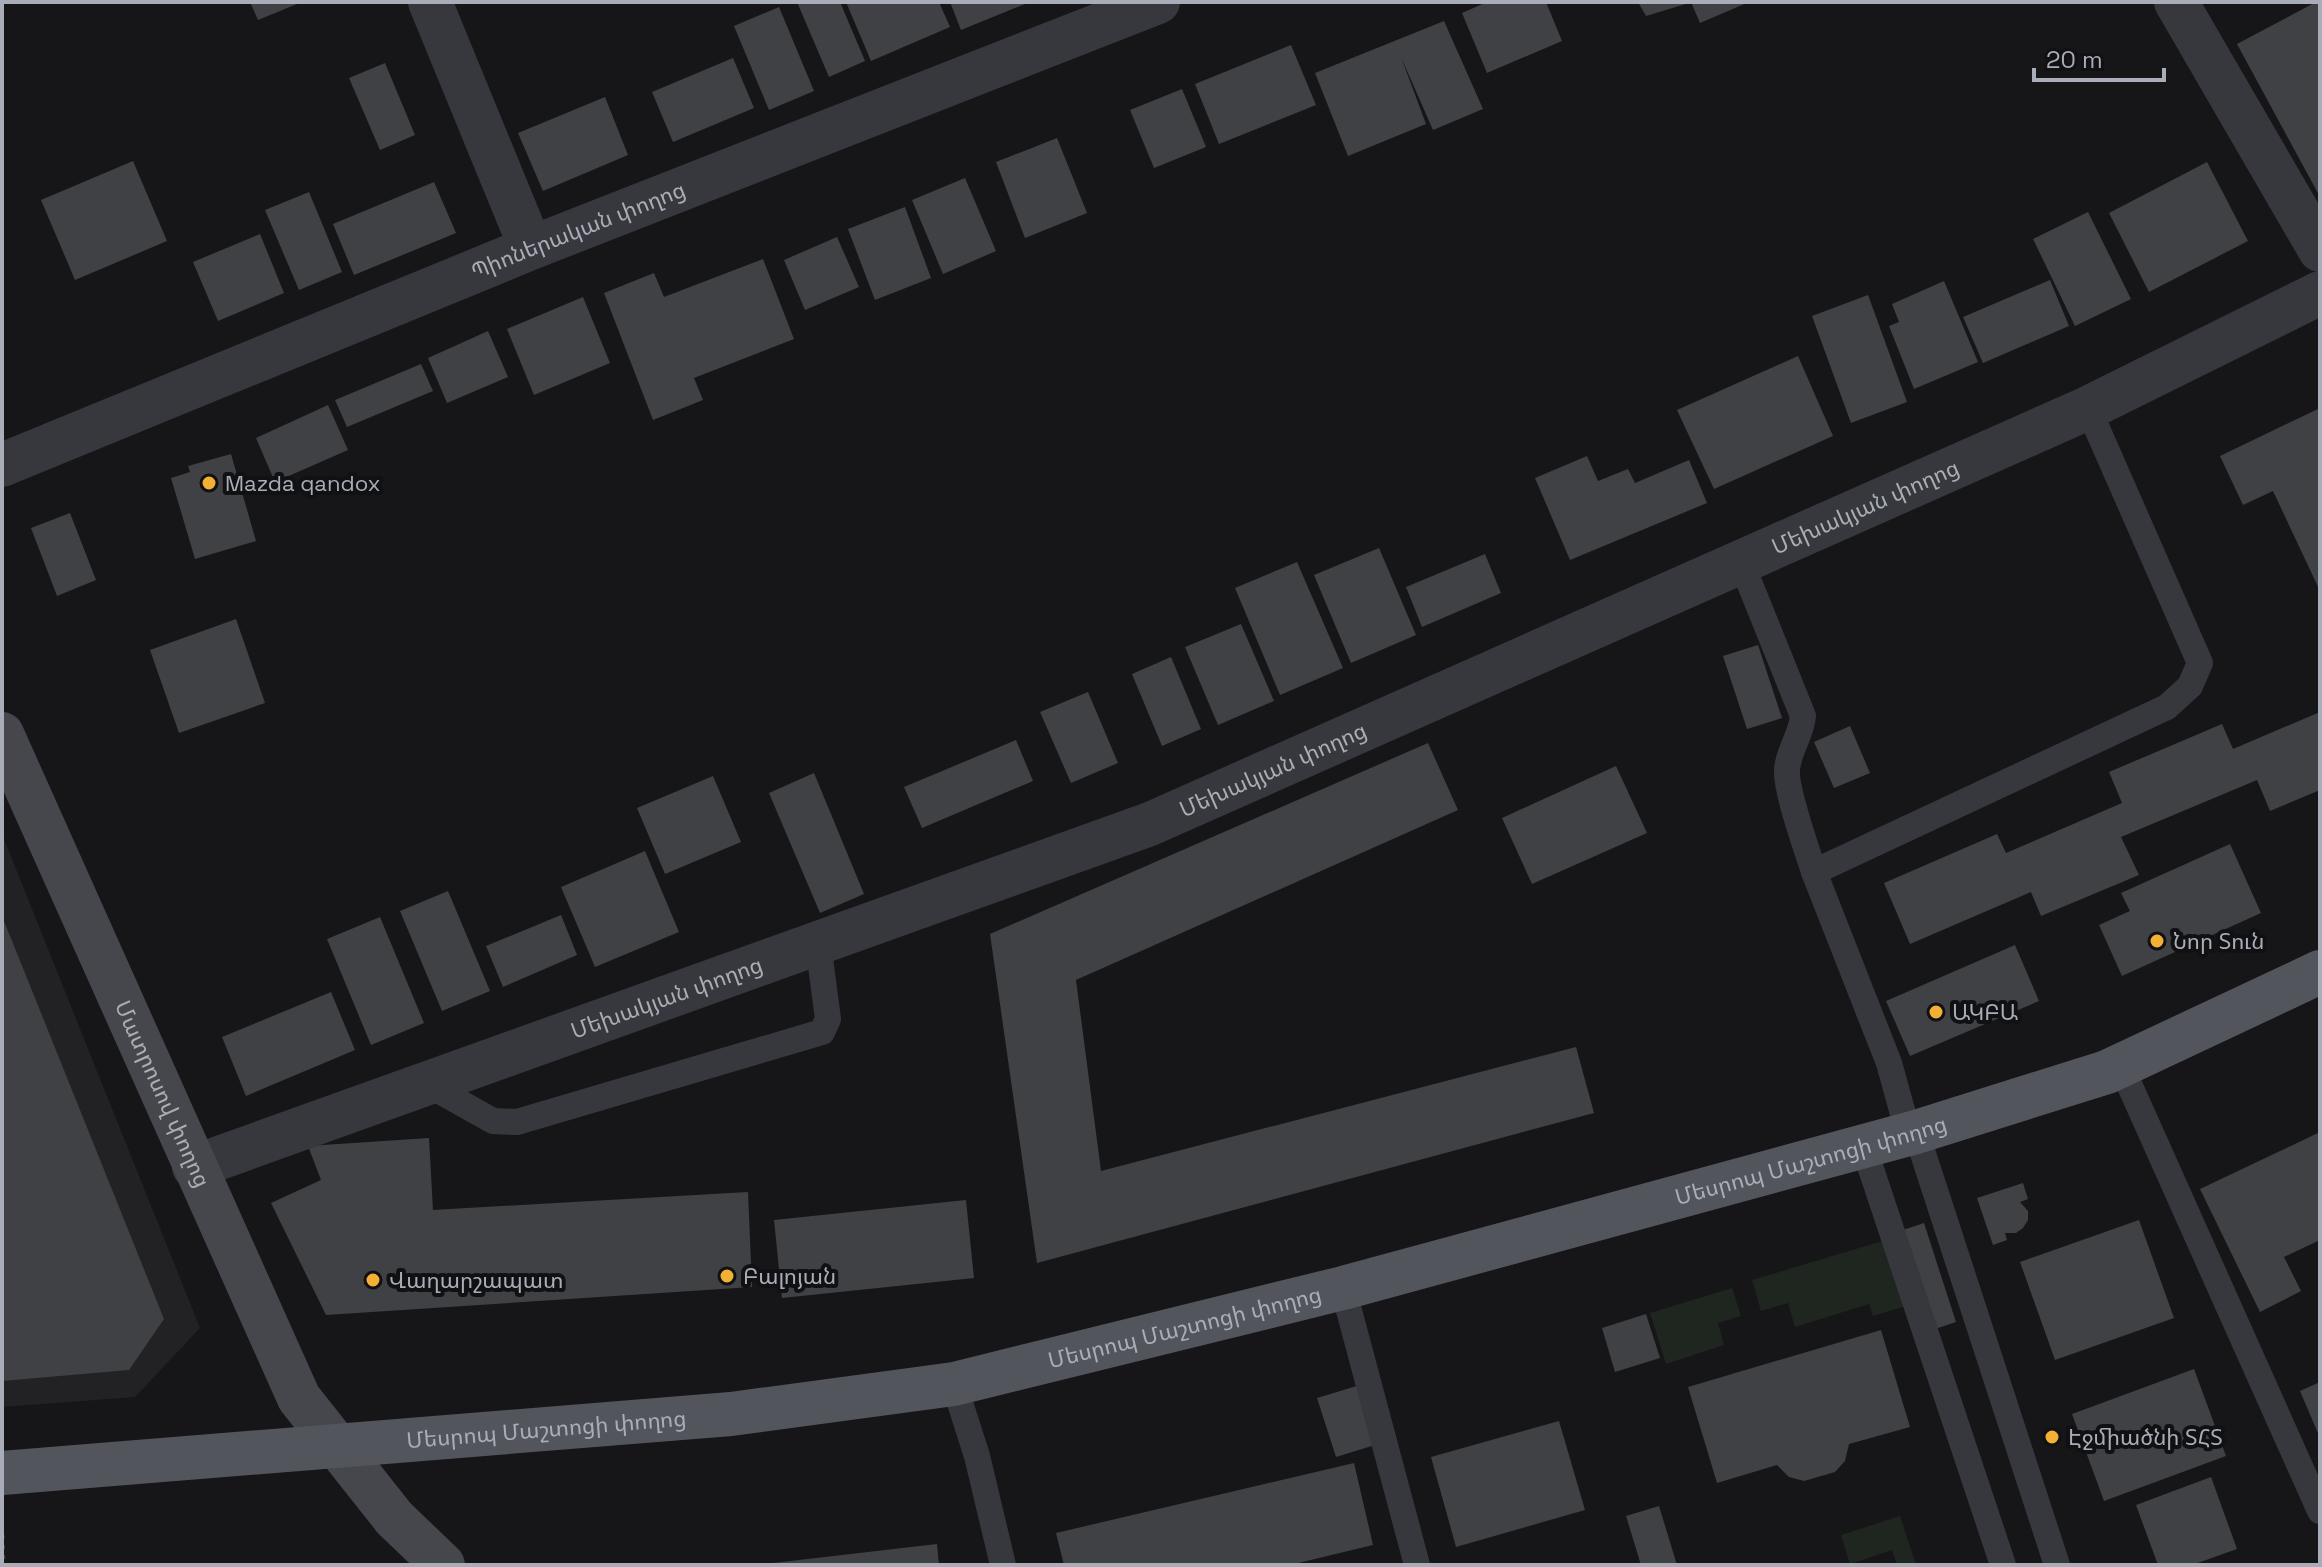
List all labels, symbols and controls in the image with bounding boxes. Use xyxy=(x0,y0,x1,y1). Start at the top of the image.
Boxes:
scale bar xyxy=(2034,32,2164,82)
text: 20 m xyxy=(2046,44,2103,75)
street label: Պիոներական փողոց xyxy=(467,175,689,285)
street label: Մեխակյան փողոց xyxy=(1767,453,1963,561)
place label: Mazda qandox xyxy=(225,469,381,497)
marker: Mazda qandox xyxy=(200,474,218,492)
street label: Մեխակյան փողոց xyxy=(1175,716,1371,823)
place label: Նոր Տուն xyxy=(2173,927,2264,955)
marker: Նոր Տուն xyxy=(2148,932,2166,950)
street label: Մեխակյան փողոց xyxy=(567,950,766,1045)
street label: Մատրոսով փողոց xyxy=(109,996,217,1191)
place label: ԱԿԲԱ xyxy=(1952,998,2018,1026)
marker: ԱԿԲԱ xyxy=(1927,1003,1945,1021)
street label: Մեսրոպ Մաշտոցի փողոց xyxy=(1672,1109,1950,1211)
place label: Բալոյան xyxy=(743,1262,836,1290)
place label: Վաղարշապատ xyxy=(389,1266,563,1294)
marker: Բալոյան xyxy=(718,1267,736,1285)
marker: Վաղարշապատ xyxy=(364,1271,382,1289)
street label: Մեսրոպ Մաշտոցի փողոց xyxy=(1045,1280,1324,1374)
street label: Մեսրոպ Մաշտոցի փողոց xyxy=(405,1404,687,1454)
place label: Էջմիածնի ՏՀՏ xyxy=(2068,1423,2223,1451)
marker: Էջմիածնի ՏՀՏ xyxy=(2043,1428,2061,1446)

